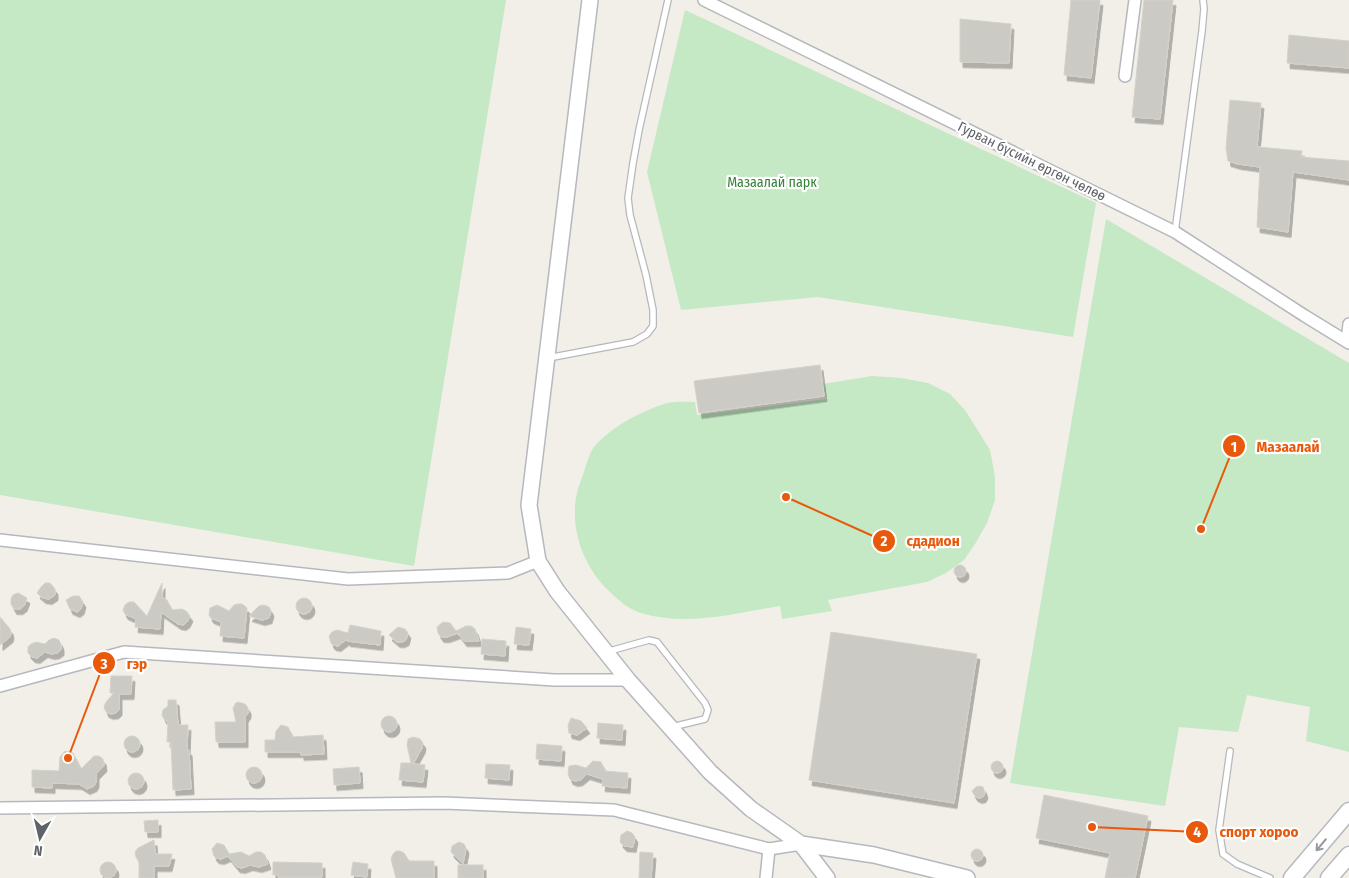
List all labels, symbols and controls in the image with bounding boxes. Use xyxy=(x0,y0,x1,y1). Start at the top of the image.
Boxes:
street label: Гурван бүсийн өргөн чөлөө xyxy=(955,118,1109,205)
park label: Мазаалай парк xyxy=(727,174,817,191)
callout: Мазаалай xyxy=(1221,431,1329,461)
text: 1 xyxy=(1231,438,1237,456)
text: Мазаалай xyxy=(1257,438,1319,456)
callout: сдадион xyxy=(871,526,969,556)
text: 2 xyxy=(880,532,888,550)
text: сдадион xyxy=(906,532,960,550)
callout: гэр xyxy=(92,648,157,678)
text: 3 xyxy=(99,655,108,673)
text: гэр xyxy=(127,655,147,673)
north arrow xyxy=(15,813,65,863)
callout: спорт хороо xyxy=(1185,817,1308,847)
text: 4 xyxy=(1193,823,1201,841)
text: спорт хороо xyxy=(1220,823,1298,841)
one-way arrow xyxy=(1315,838,1326,851)
text: N xyxy=(33,841,44,859)

